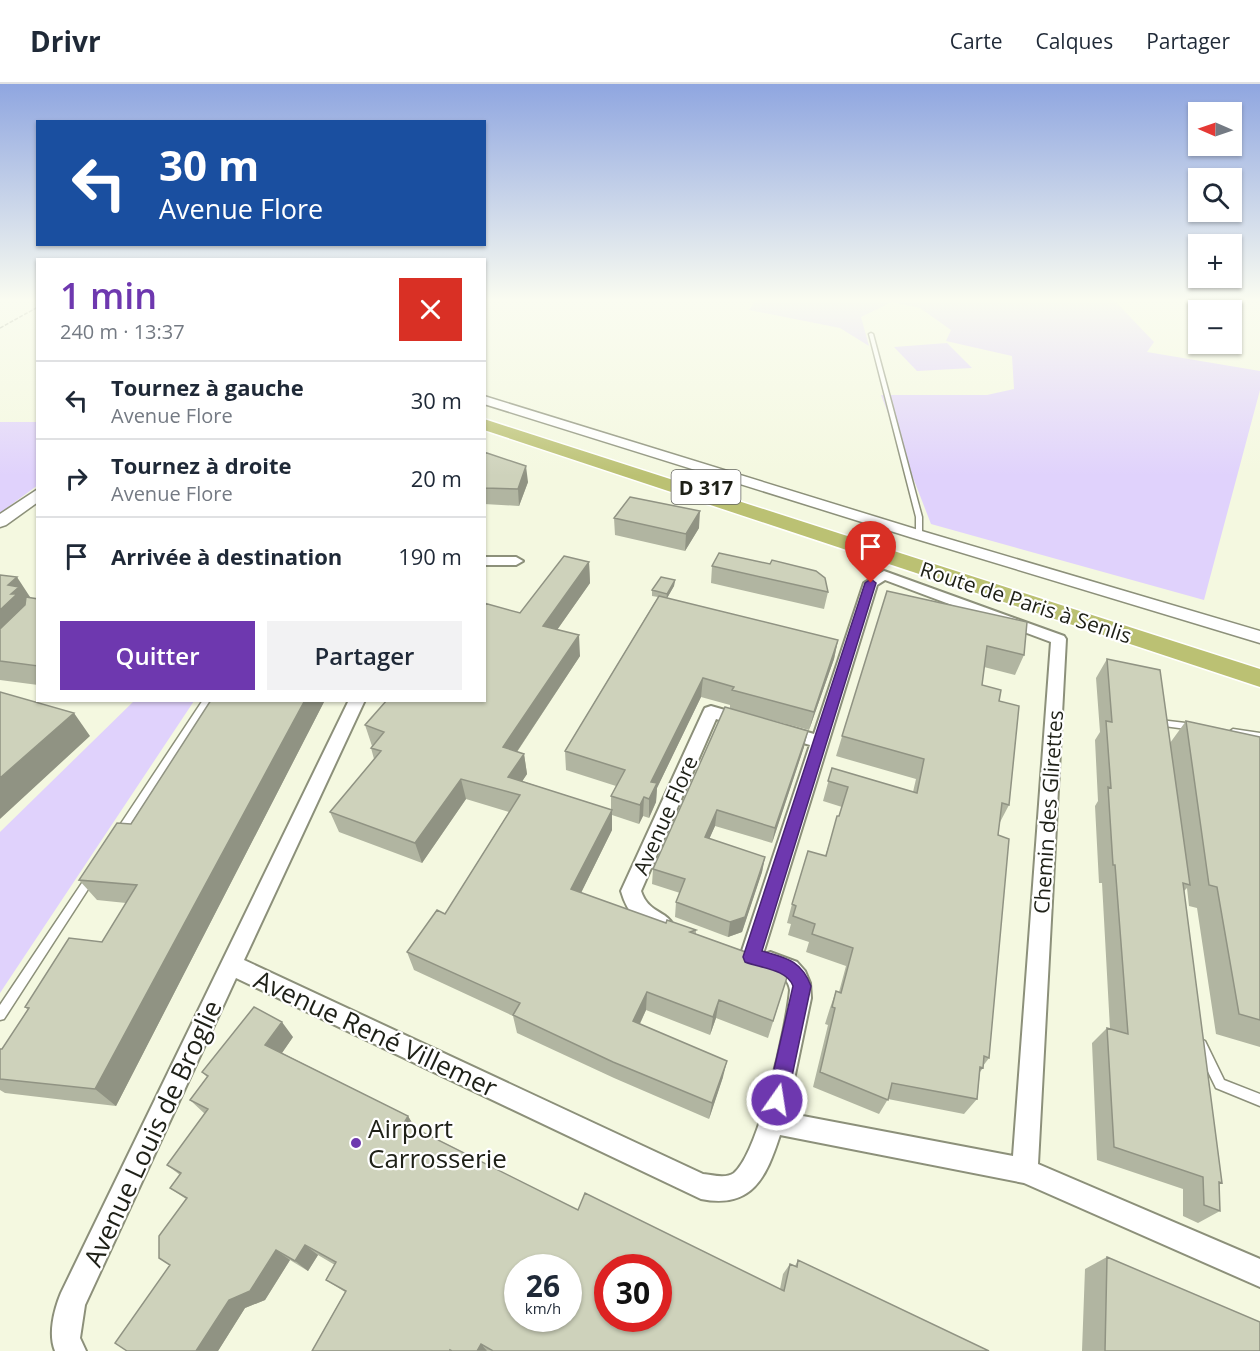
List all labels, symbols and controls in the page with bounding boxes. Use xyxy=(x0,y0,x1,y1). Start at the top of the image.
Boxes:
text: Drivr xyxy=(30,22,101,60)
text: Carte xyxy=(950,27,1002,55)
text: Calques xyxy=(1035,27,1113,55)
text: Partager xyxy=(1146,27,1230,55)
north arrow xyxy=(1188,102,1242,156)
map controls xyxy=(1188,102,1242,354)
text: 30 m xyxy=(159,136,259,193)
icon: left xyxy=(60,144,138,222)
button: search xyxy=(1188,168,1242,222)
text: Avenue Flore xyxy=(159,190,323,227)
button: + xyxy=(1188,234,1242,288)
text: 1 min xyxy=(60,271,157,320)
button: close xyxy=(399,278,462,341)
button: − xyxy=(1188,300,1242,354)
text: 240 m · 13:37 xyxy=(60,318,185,345)
text: Tournez à gauche xyxy=(111,372,304,402)
icon: left xyxy=(60,384,93,417)
text: 30 m xyxy=(411,385,462,415)
text: Avenue Flore xyxy=(111,402,233,429)
text: Tournez à droite xyxy=(111,450,292,480)
icon: right xyxy=(60,462,93,495)
text: 20 m xyxy=(411,463,462,493)
road number: D 317 xyxy=(672,470,740,504)
text: Avenue Flore xyxy=(111,480,233,507)
pin xyxy=(845,521,896,583)
icon: arrive xyxy=(854,530,887,563)
icon: arrive xyxy=(60,540,93,573)
text: Arrivée à destination xyxy=(111,541,342,571)
text: 190 m xyxy=(398,541,462,571)
street label: Route de Paris à Senlis xyxy=(917,555,1135,649)
button: Quitter xyxy=(60,621,255,690)
button: Partager xyxy=(267,621,462,690)
street label: Chemin des Glirettes xyxy=(1027,709,1069,915)
street label: Avenue Flore xyxy=(626,751,704,879)
street label: Avenue René Villemer xyxy=(249,961,504,1105)
street label: Avenue Louis de Broglie xyxy=(74,994,230,1272)
position arrow xyxy=(745,1068,809,1132)
place label: Airport Carrosserie xyxy=(368,1110,507,1176)
marker: Airport Carrosserie xyxy=(349,1136,363,1150)
speed limit sign: 30 xyxy=(594,1254,672,1332)
text: 26 xyxy=(526,1265,560,1306)
text: km/h xyxy=(525,1298,561,1318)

